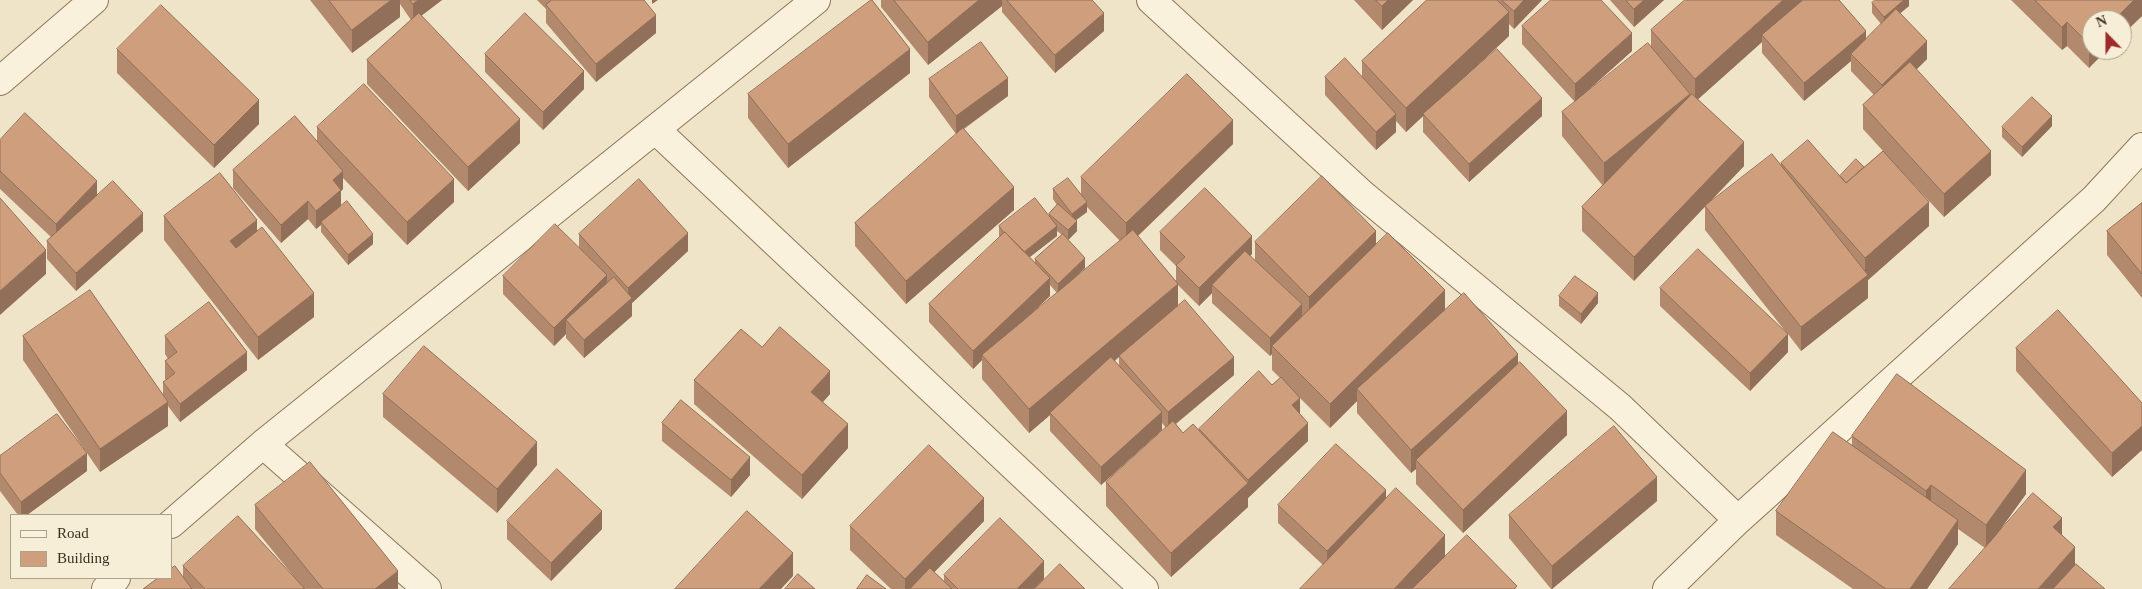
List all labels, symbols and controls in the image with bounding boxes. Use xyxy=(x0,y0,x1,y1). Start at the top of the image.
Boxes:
north arrow xyxy=(2082,10,2132,60)
text: N xyxy=(2094,13,2109,30)
legend xyxy=(10,514,172,579)
text: Road xyxy=(57,525,89,541)
text: Building xyxy=(57,550,110,566)

